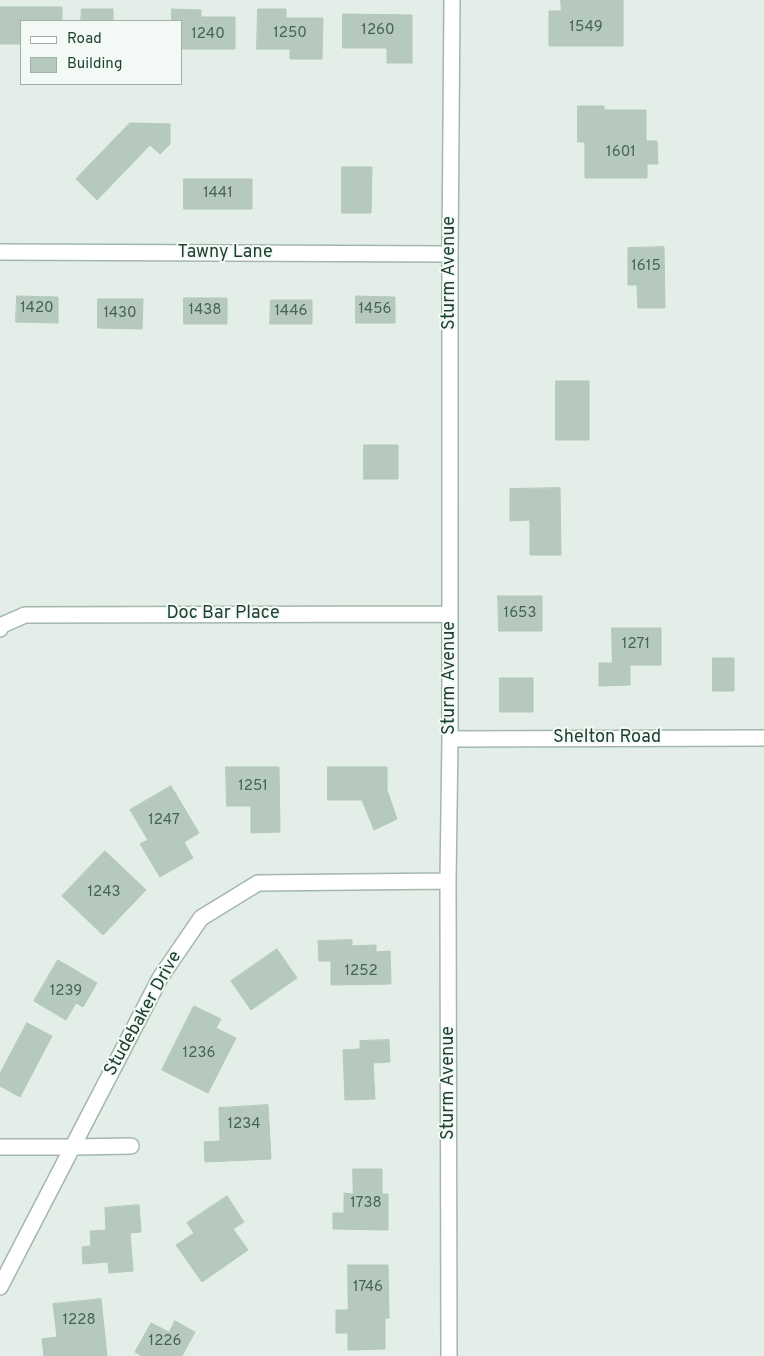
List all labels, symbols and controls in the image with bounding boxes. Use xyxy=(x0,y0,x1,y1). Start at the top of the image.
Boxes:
house number: 1549 xyxy=(569,19,603,37)
legend xyxy=(20,20,182,85)
house number: 1260 xyxy=(361,22,395,40)
house number: 1250 xyxy=(273,25,307,43)
house number: 1240 xyxy=(191,26,225,44)
text: Road xyxy=(67,30,102,49)
text: Building xyxy=(67,55,122,74)
house number: 1601 xyxy=(606,144,636,162)
house number: 1441 xyxy=(203,185,233,203)
street label: Sturm Avenue xyxy=(439,216,461,330)
street label: Tawny Lane xyxy=(177,242,273,264)
house number: 1615 xyxy=(631,258,661,276)
house number: 1420 xyxy=(20,300,54,318)
house number: 1456 xyxy=(359,301,391,319)
house number: 1438 xyxy=(189,302,221,320)
house number: 1446 xyxy=(275,303,307,321)
house number: 1430 xyxy=(103,305,137,323)
street label: Doc Bar Place xyxy=(166,603,280,625)
house number: 1653 xyxy=(504,605,536,623)
street label: Sturm Avenue xyxy=(439,621,461,735)
house number: 1271 xyxy=(622,636,650,654)
street label: Shelton Road xyxy=(553,727,661,749)
house number: 1251 xyxy=(238,778,268,796)
house number: 1247 xyxy=(148,812,180,830)
house number: 1243 xyxy=(88,884,120,902)
street label: Studebaker Drive xyxy=(101,948,187,1080)
house number: 1252 xyxy=(344,963,378,981)
house number: 1239 xyxy=(50,983,82,1001)
street label: Sturm Avenue xyxy=(438,1026,460,1140)
house number: 1236 xyxy=(183,1045,215,1063)
house number: 1234 xyxy=(227,1116,261,1134)
house number: 1738 xyxy=(350,1195,382,1213)
house number: 1746 xyxy=(353,1279,383,1297)
house number: 1228 xyxy=(62,1312,96,1330)
house number: 1226 xyxy=(149,1333,181,1351)

